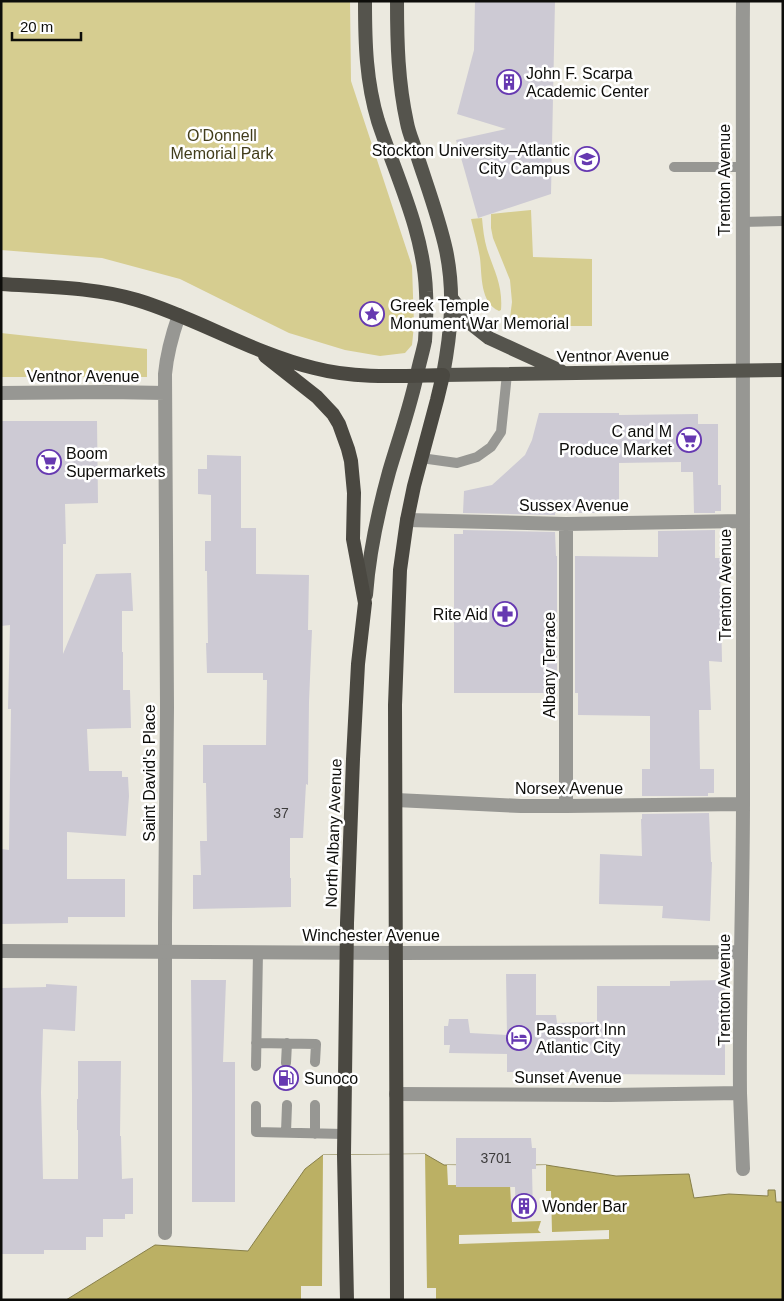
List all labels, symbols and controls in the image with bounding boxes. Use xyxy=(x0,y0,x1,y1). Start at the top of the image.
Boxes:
scale bar xyxy=(12,10,81,42)
text: 20 m xyxy=(20,18,53,35)
place label: John F. Scarpa Academic Center xyxy=(526,65,649,100)
building icon: John F. Scarpa Academic Center xyxy=(496,69,522,95)
street label: Trenton Avenue xyxy=(716,124,733,236)
park label: O'Donnell Memorial Park xyxy=(170,127,275,162)
place label: Stockton University–Atlantic City Campus xyxy=(372,142,570,177)
school or university icon: Stockton University–Atlantic City Campus xyxy=(574,146,600,172)
place label: Greek Temple Monument War Memorial xyxy=(390,297,569,332)
place icon: Greek Temple Monument War Memorial xyxy=(359,301,385,327)
street label: Ventnor Avenue xyxy=(557,346,670,365)
street label: Ventnor Avenue xyxy=(27,368,139,385)
place label: C and M Produce Market xyxy=(559,423,673,458)
supermarket icon: C and M Produce Market xyxy=(676,427,702,453)
place label: Boom Supermarkets xyxy=(66,445,166,480)
supermarket icon: Boom Supermarkets xyxy=(36,449,62,475)
street label: Sussex Avenue xyxy=(519,497,629,514)
street label: Trenton Avenue xyxy=(717,529,734,641)
pharmacy icon: Rite Aid xyxy=(492,601,518,627)
place label: Rite Aid xyxy=(433,606,488,623)
street label: Albany Terrace xyxy=(541,612,558,718)
street label: Saint David's Place xyxy=(141,704,158,842)
street label: North Albany Avenue xyxy=(322,758,345,908)
street label: Norsex Avenue xyxy=(515,780,623,797)
house number: 37 xyxy=(273,805,289,821)
street label: Winchester Avenue xyxy=(302,927,440,944)
street label: Trenton Avenue xyxy=(716,934,733,1046)
place label: Passport Inn Atlantic City xyxy=(536,1021,626,1056)
hotel icon: Passport Inn Atlantic City xyxy=(506,1025,532,1051)
fuel station icon: Sunoco xyxy=(273,1065,299,1091)
street label: Sunset Avenue xyxy=(514,1069,622,1086)
place label: Sunoco xyxy=(304,1070,358,1087)
house number: 3701 xyxy=(480,1150,512,1166)
building icon: Wonder Bar xyxy=(511,1193,537,1219)
place label: Wonder Bar xyxy=(542,1198,628,1215)

